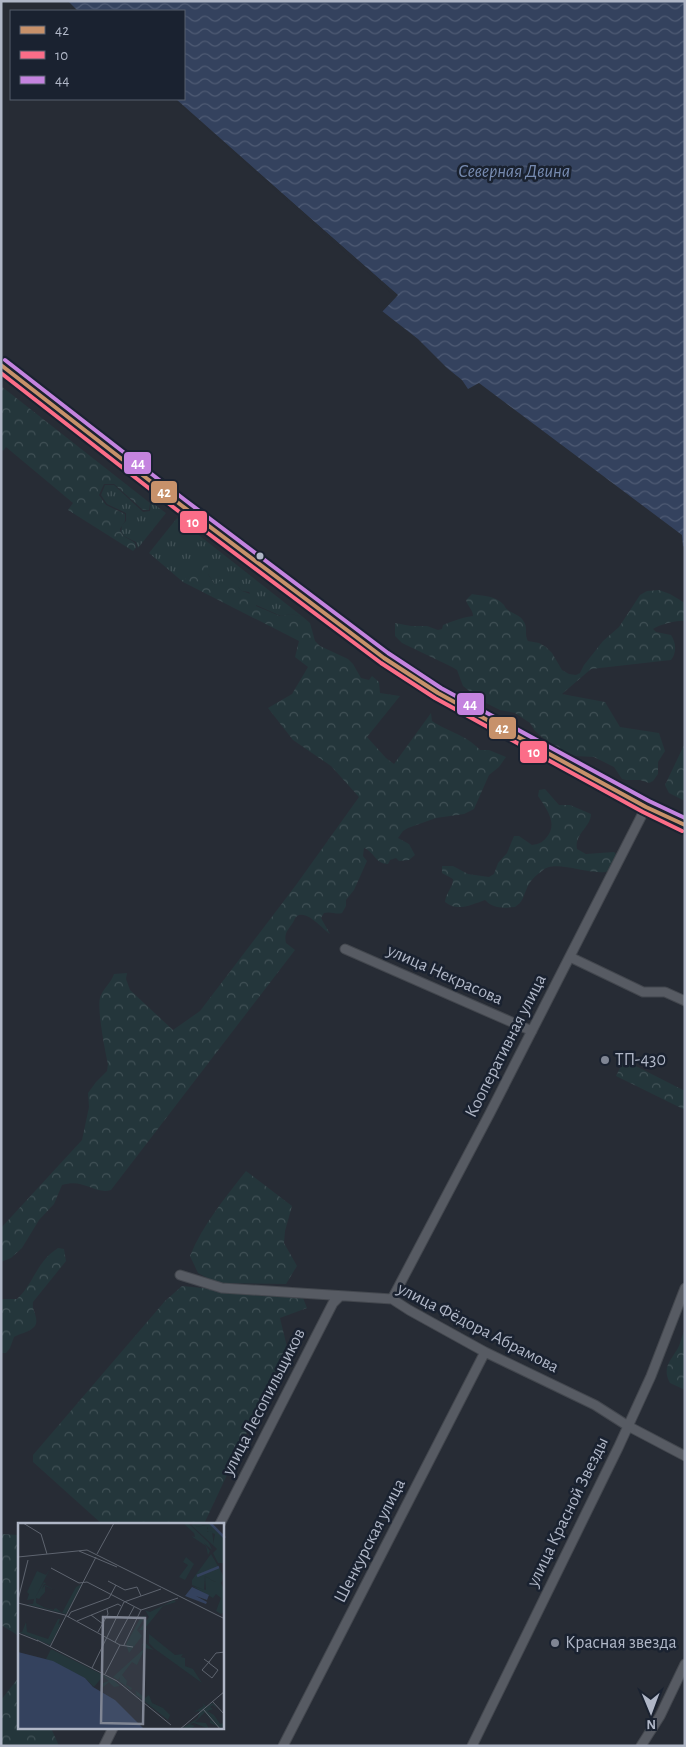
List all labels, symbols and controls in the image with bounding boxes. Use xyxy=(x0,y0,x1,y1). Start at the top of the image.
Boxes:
legend xyxy=(10,10,185,100)
text: 42 xyxy=(55,23,69,38)
text: 10 xyxy=(55,48,68,63)
text: 44 xyxy=(55,73,69,88)
water label: Северная Двина xyxy=(458,162,570,181)
line badge: 44 xyxy=(123,451,152,475)
text: 44 xyxy=(131,457,145,471)
line badge: 42 xyxy=(150,480,178,504)
text: 42 xyxy=(157,486,171,500)
line badge: 10 xyxy=(179,510,208,534)
text: 10 xyxy=(187,516,199,530)
unlabelled marker xyxy=(255,551,265,561)
line badge: 44 xyxy=(456,692,485,716)
text: 44 xyxy=(463,698,477,712)
line badge: 42 xyxy=(488,716,517,740)
text: 42 xyxy=(495,722,509,736)
line badge: 10 xyxy=(519,740,548,764)
text: 10 xyxy=(528,746,540,760)
street label: улица Некрасова xyxy=(384,941,506,1009)
street label: Кооперативная улица xyxy=(462,972,550,1120)
place label: ТП-430 xyxy=(615,1051,666,1069)
marker: ТП-430 xyxy=(599,1054,611,1066)
street label: улица Фёдора Абрамова xyxy=(394,1278,562,1376)
street label: улица Лесопильщиков xyxy=(219,1326,309,1479)
street label: улица Красной Звезды xyxy=(523,1434,612,1591)
street label: Шенкурская улица xyxy=(331,1476,409,1606)
inset map xyxy=(18,1523,224,1730)
place label: Красная звезда xyxy=(565,1634,677,1652)
marker: Красная звезда xyxy=(549,1637,561,1649)
north arrow xyxy=(626,1687,676,1737)
text: N xyxy=(646,1717,656,1731)

